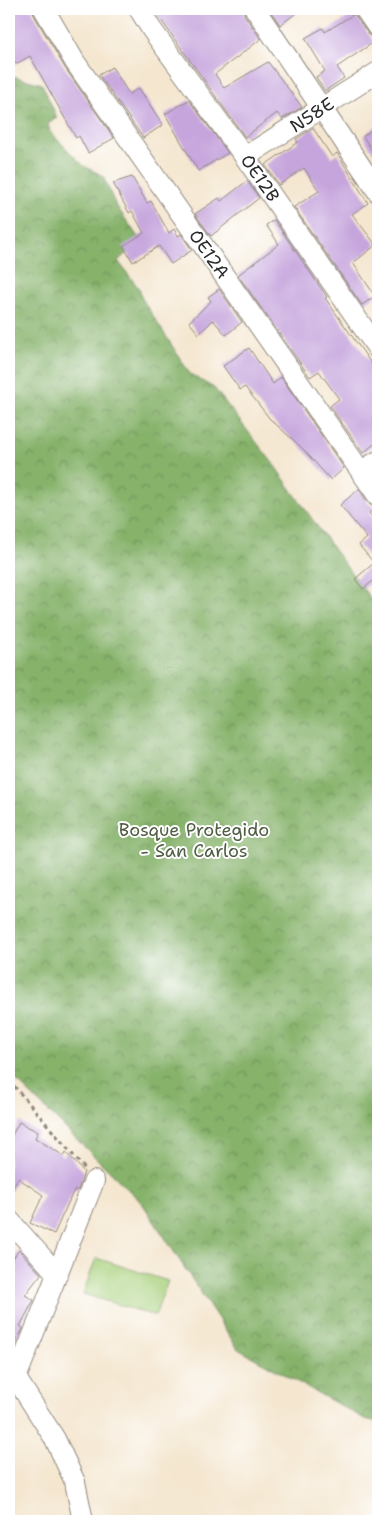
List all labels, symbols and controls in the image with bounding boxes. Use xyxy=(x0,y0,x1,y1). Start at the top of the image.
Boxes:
street label: N58E xyxy=(285,92,339,138)
street label: OE12B xyxy=(235,149,285,207)
street label: OE12A xyxy=(183,225,235,283)
park label: Bosque Protegido - San Carlos xyxy=(119,818,269,863)

